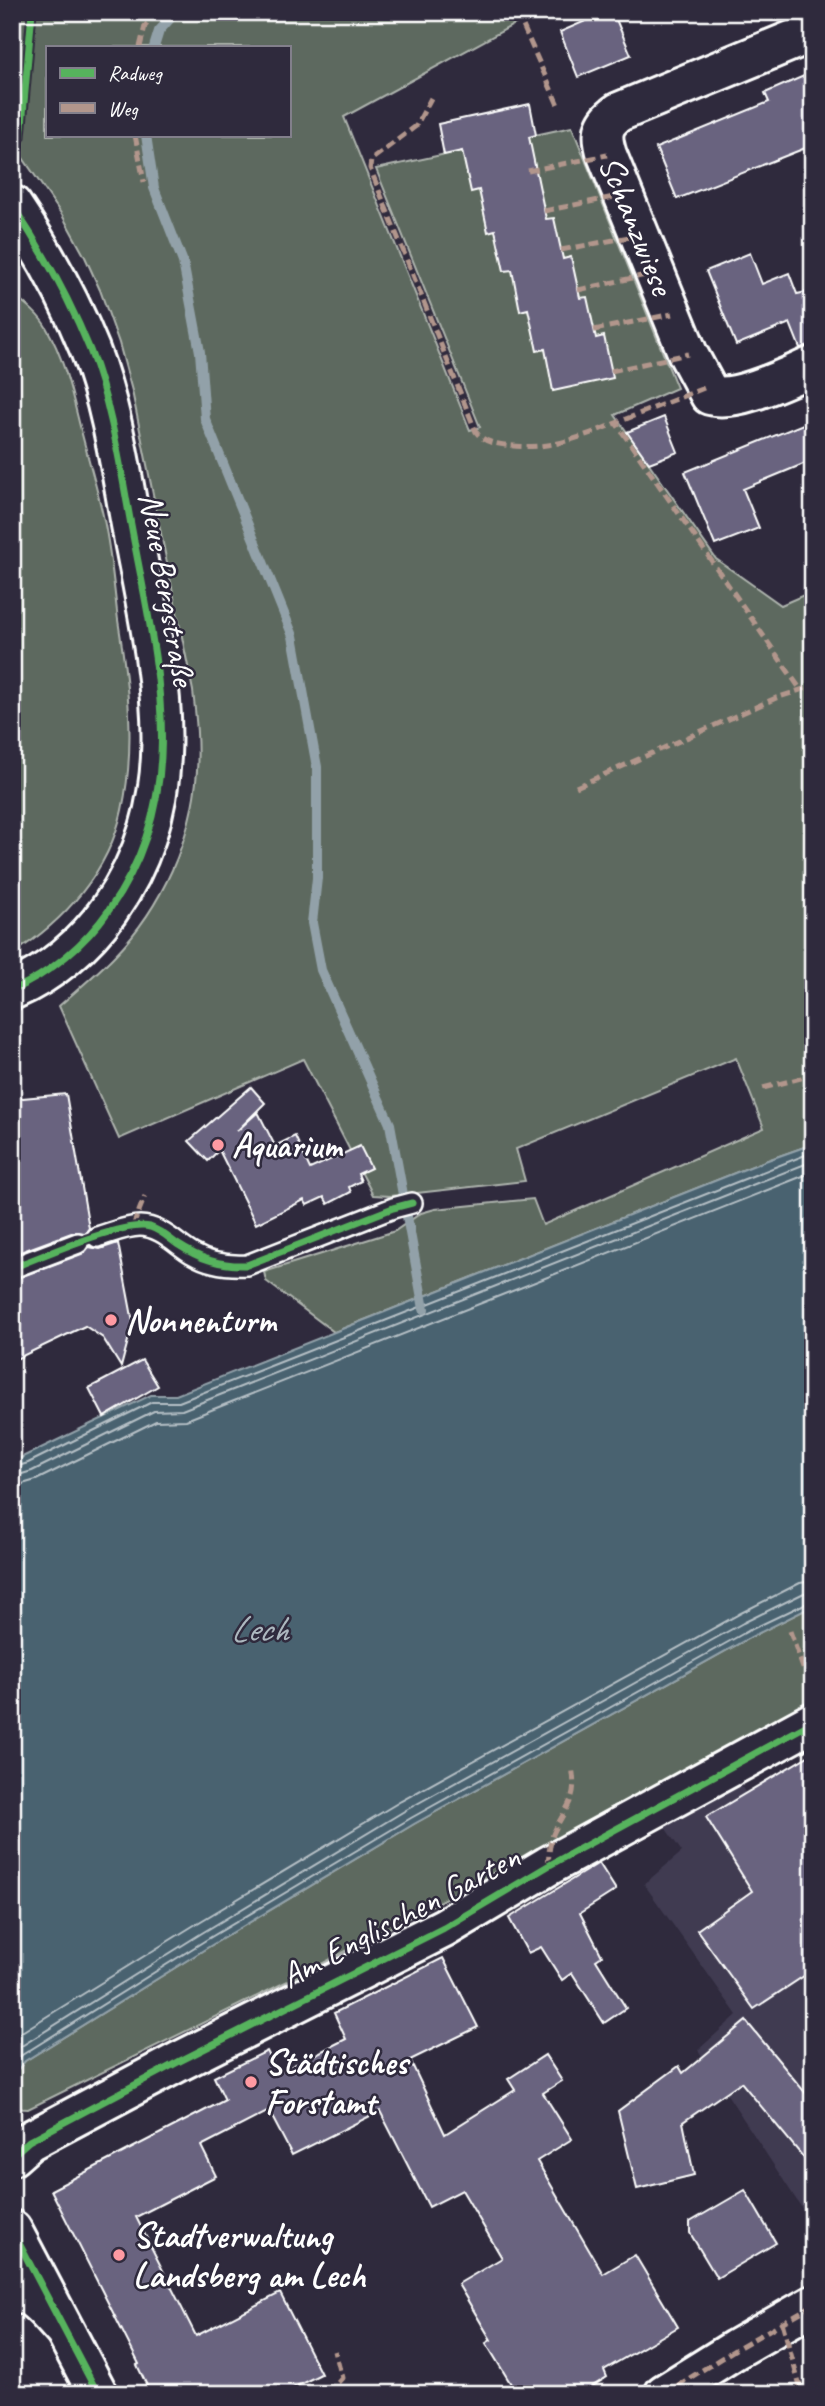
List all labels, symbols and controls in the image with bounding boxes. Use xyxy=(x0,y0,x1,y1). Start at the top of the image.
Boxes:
legend xyxy=(46,46,290,136)
text: Radweg xyxy=(108,60,163,86)
text: Weg xyxy=(108,96,139,122)
street label: Schanzwiese xyxy=(588,149,686,304)
street label: Neue Bergstraße xyxy=(128,489,207,692)
place label: Aquarium xyxy=(232,1123,344,1168)
marker: Aquarium xyxy=(210,1137,226,1153)
place label: Nonnenturm xyxy=(125,1298,278,1343)
marker: Nonnenturm xyxy=(103,1312,119,1328)
water label: Lech xyxy=(230,1605,291,1652)
street label: Am Englischen Garten xyxy=(273,1834,528,1998)
place label: Städtisches Forstamt xyxy=(265,2040,411,2125)
marker: Städtisches Forstamt xyxy=(243,2074,259,2090)
place label: Stadtverwaltung Landsberg am Lech xyxy=(133,2213,366,2298)
marker: Stadtverwaltung Landsberg am Lech xyxy=(111,2247,127,2263)

